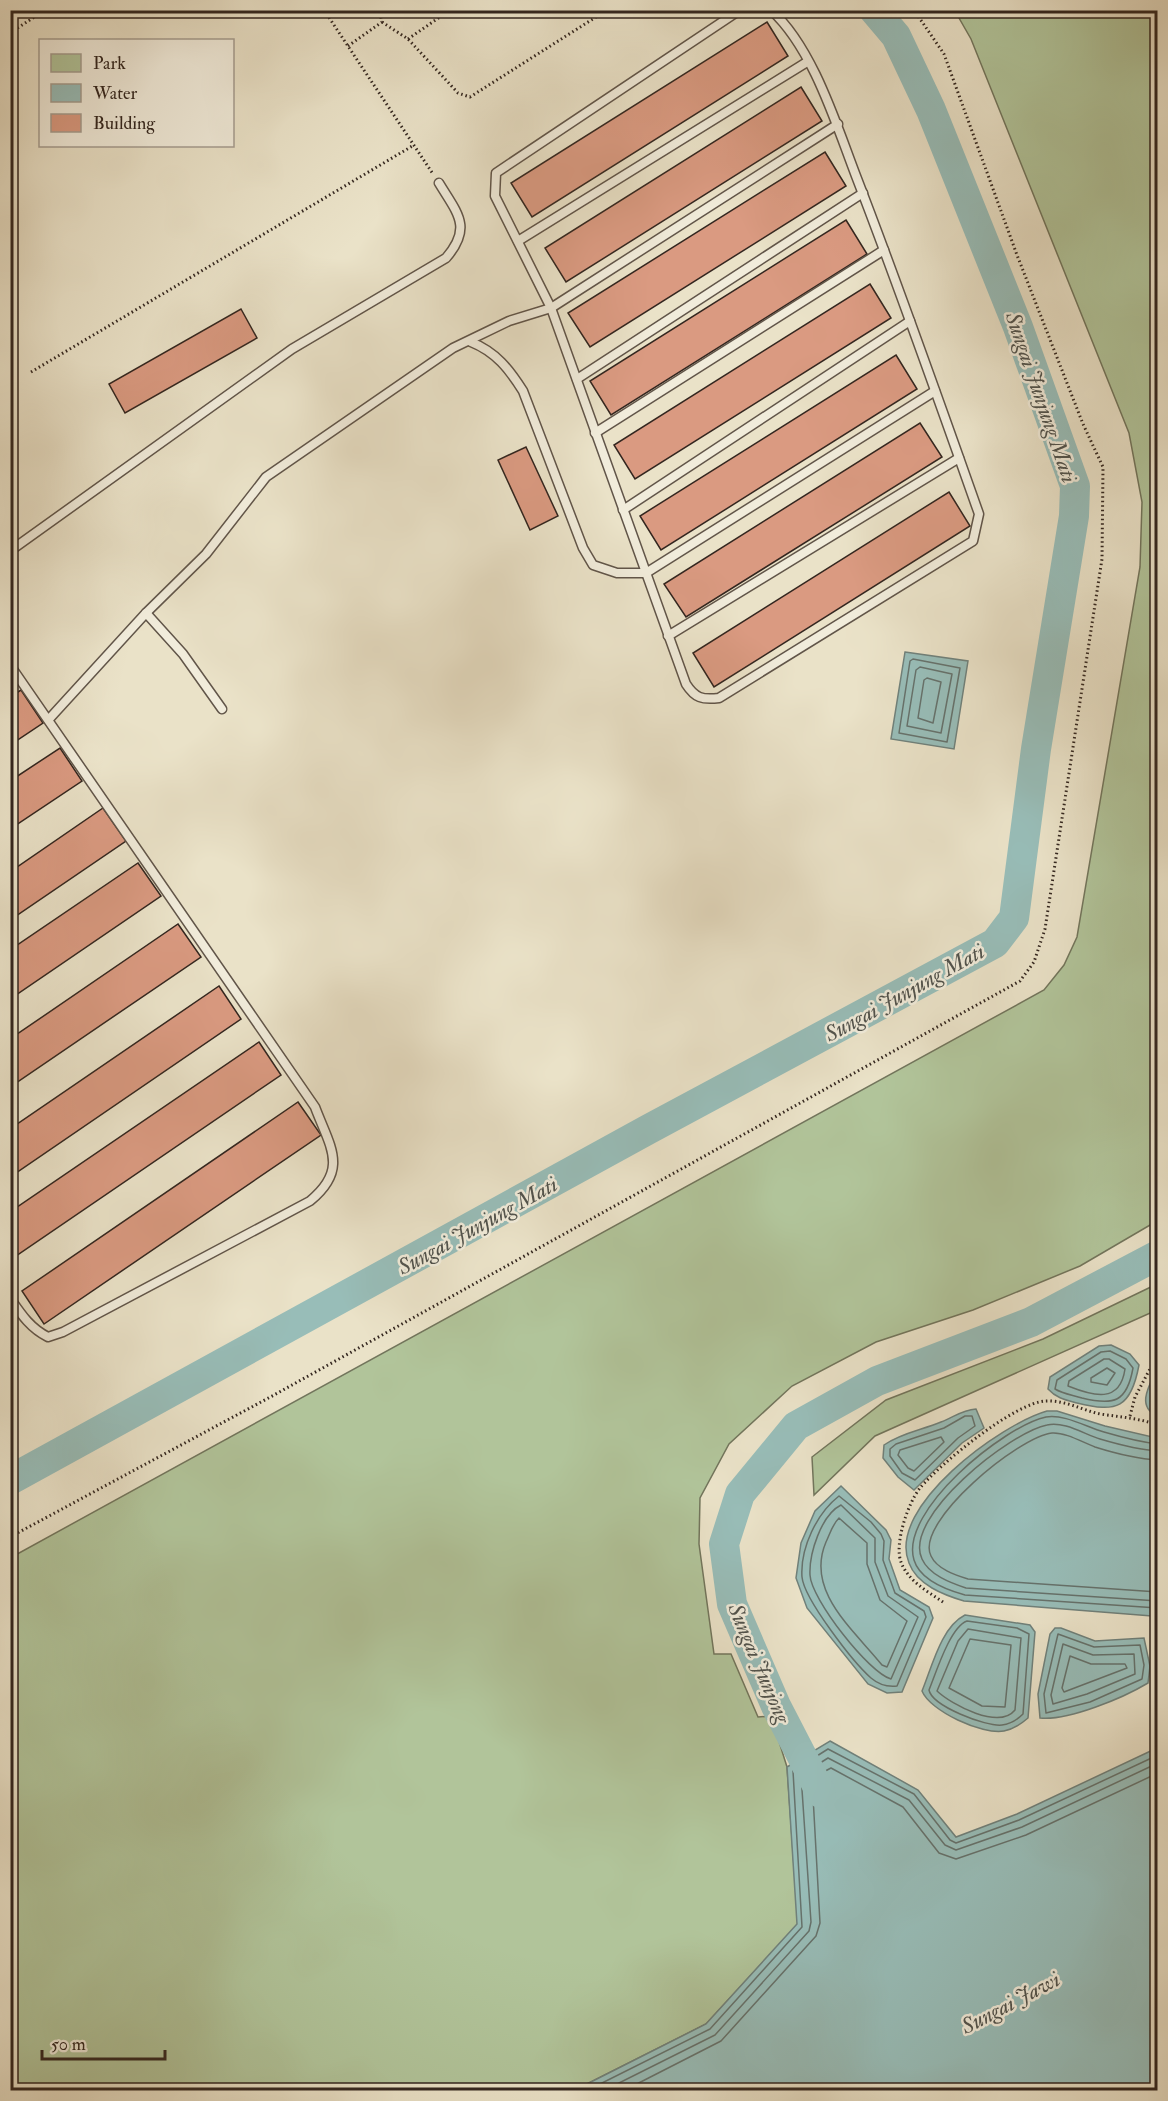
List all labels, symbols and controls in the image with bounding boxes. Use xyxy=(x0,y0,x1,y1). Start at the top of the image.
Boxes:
legend xyxy=(39,39,234,147)
text: Park xyxy=(93,52,126,75)
text: Water xyxy=(92,82,137,105)
text: Building xyxy=(93,112,156,135)
water label: Sungai Junjung Mati xyxy=(998,307,1083,486)
water label: Sungai Junjung Mati xyxy=(819,937,989,1049)
water label: Sungai Junjung Mati xyxy=(392,1170,562,1282)
water label: Sungai Junjong xyxy=(721,1598,797,1728)
water label: Sungai Jawi xyxy=(955,1965,1065,2041)
scale bar xyxy=(42,2023,165,2061)
text: 50 m xyxy=(51,2033,86,2056)

